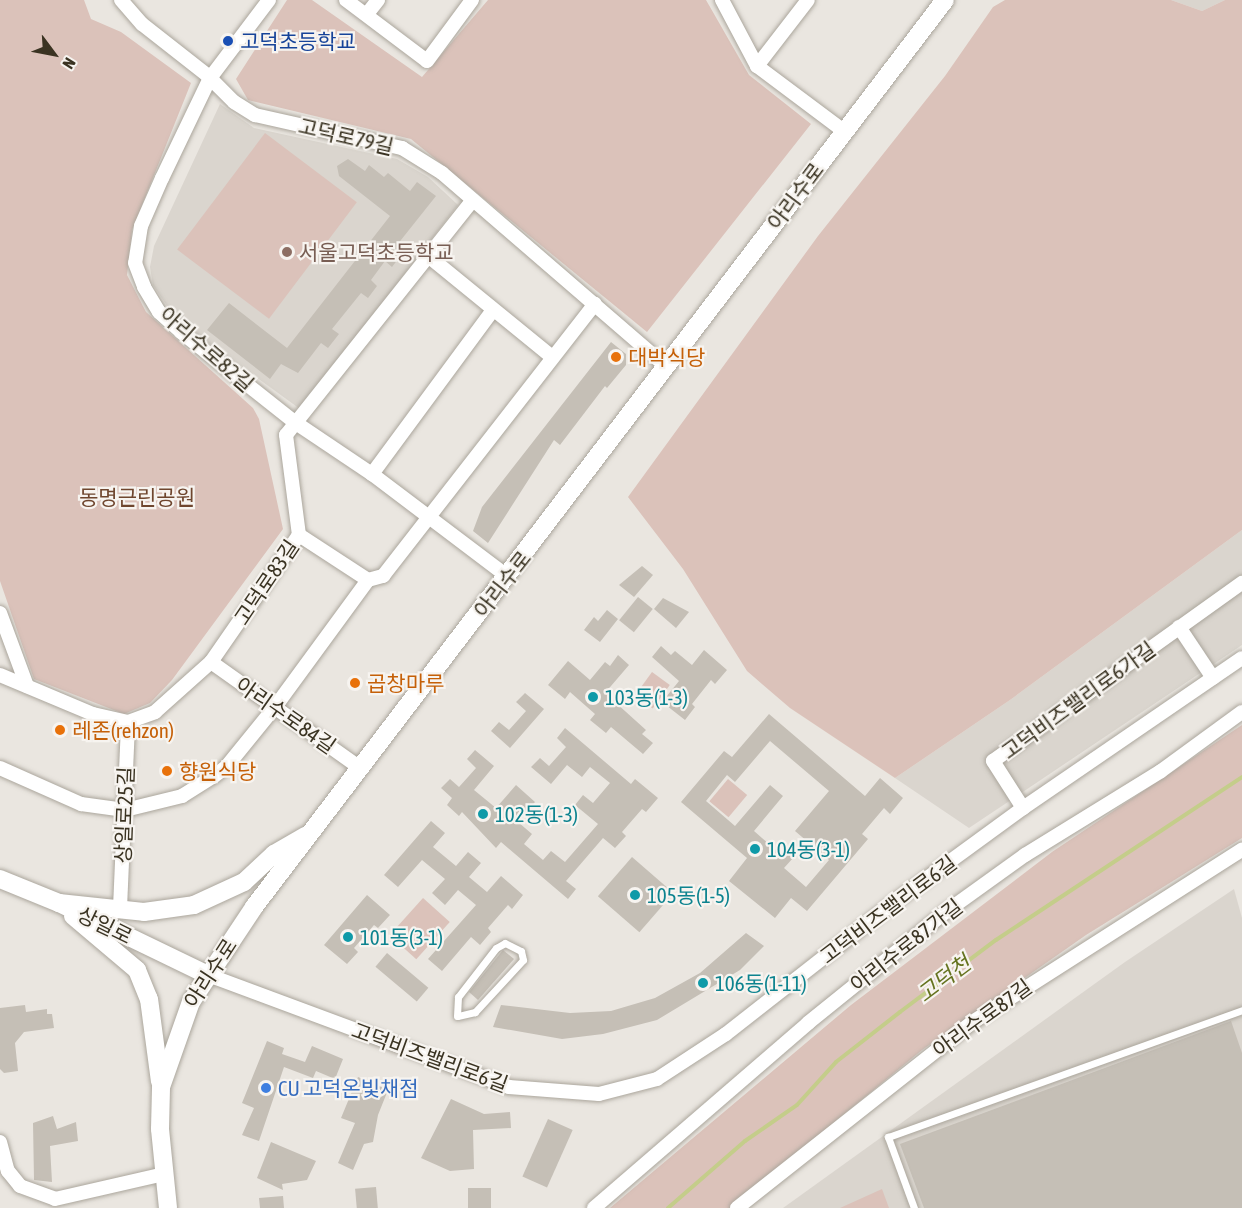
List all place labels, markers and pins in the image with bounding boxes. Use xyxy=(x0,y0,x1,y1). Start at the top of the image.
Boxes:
place label: 고덕초등학교 xyxy=(240,28,356,54)
marker: 고덕초등학교 xyxy=(221,34,235,48)
place label: 서울고덕초등학교 xyxy=(299,239,454,265)
marker: 서울고덕초등학교 xyxy=(280,245,294,259)
place label: 대박식당 xyxy=(628,344,705,370)
marker: 대박식당 xyxy=(609,350,623,364)
place label: 곱창마루 xyxy=(367,670,444,696)
marker: 곱창마루 xyxy=(348,676,362,690)
place label: 103동(1-3) xyxy=(605,684,688,710)
marker: 103동(1-3) xyxy=(586,690,600,704)
place label: 레존(rehzon) xyxy=(72,717,174,743)
marker: 레존(rehzon) xyxy=(53,723,67,737)
place label: 향원식당 xyxy=(179,758,256,784)
marker: 향원식당 xyxy=(160,764,174,778)
place label: 102동(1-3) xyxy=(495,801,578,827)
marker: 102동(1-3) xyxy=(476,807,490,821)
place label: 104동(3-1) xyxy=(767,836,850,862)
marker: 104동(3-1) xyxy=(748,842,762,856)
place label: 105동(1-5) xyxy=(647,882,730,908)
marker: 105동(1-5) xyxy=(628,888,642,902)
place label: 101동(3-1) xyxy=(360,924,443,950)
marker: 101동(3-1) xyxy=(341,930,355,944)
place label: 106동(1-11) xyxy=(715,970,807,996)
marker: 106동(1-11) xyxy=(696,976,710,990)
place label: CU 고덕온빛채점 xyxy=(278,1075,419,1101)
marker: CU 고덕온빛채점 xyxy=(259,1081,273,1095)

